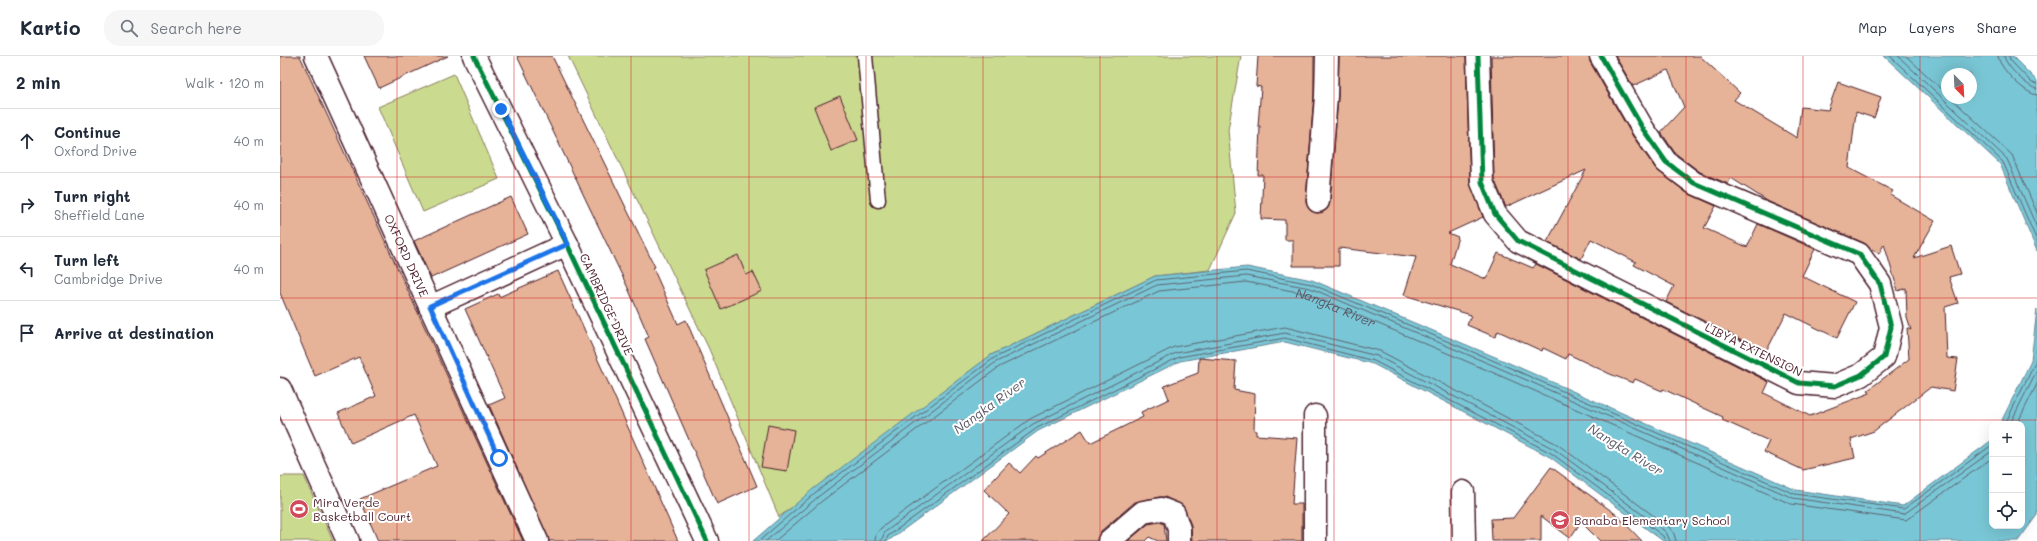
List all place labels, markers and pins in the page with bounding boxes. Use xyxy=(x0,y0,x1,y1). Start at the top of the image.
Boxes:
place label: Mira Verde Basketball Court xyxy=(313,494,411,524)
sports icon: Mira Verde Basketball Court xyxy=(288,498,310,520)
school or university icon: Banaba Elementary School xyxy=(1549,509,1571,531)
place label: Banaba Elementary School xyxy=(1574,512,1730,528)

